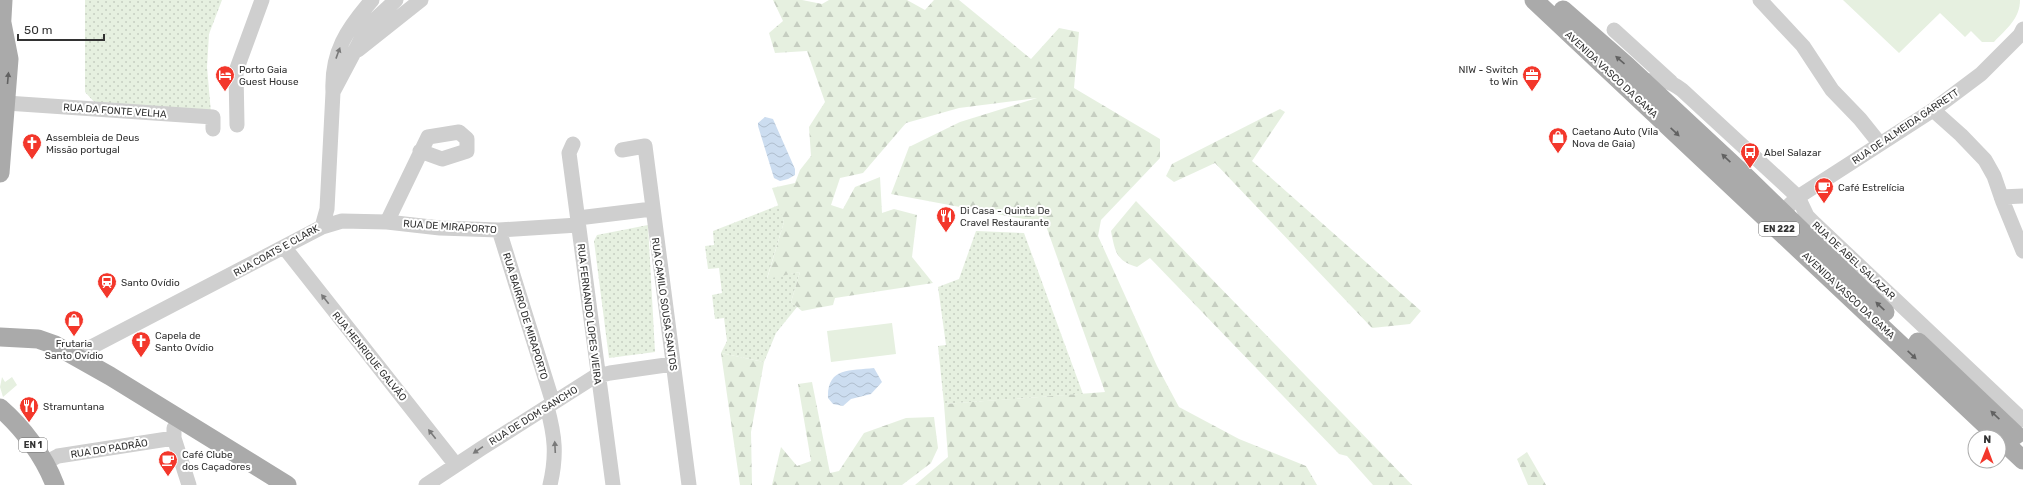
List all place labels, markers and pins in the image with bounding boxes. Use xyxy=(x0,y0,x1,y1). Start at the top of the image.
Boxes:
hotel icon: Porto Gaia Guest House xyxy=(214,64,236,92)
place label: Porto Gaia Guest House xyxy=(239,64,299,88)
place label: NIW - Switch to Win xyxy=(1459,64,1518,88)
office icon: NIW - Switch to Win xyxy=(1521,64,1543,92)
shop icon: Caetano Auto (Vila Nova de Gaia) xyxy=(1547,126,1569,154)
place label: Caetano Auto (Vila Nova de Gaia) xyxy=(1572,126,1658,150)
church icon: Assembleia de Deus Missão portugal xyxy=(21,132,43,160)
place label: Assembleia de Deus Missão portugal xyxy=(46,132,139,156)
bus stop icon: Abel Salazar xyxy=(1739,141,1761,169)
place label: Abel Salazar xyxy=(1764,147,1821,159)
cafe icon: Café Estrelícia xyxy=(1813,176,1835,204)
place label: Café Estrelícia xyxy=(1838,182,1905,194)
restaurant icon: Di Casa - Quinta De Cravel Restaurante xyxy=(935,205,957,233)
place label: Di Casa - Quinta De Cravel Restaurante xyxy=(960,205,1050,229)
station icon: Santo Ovídio xyxy=(96,271,118,299)
place label: Santo Ovídio xyxy=(121,277,180,289)
shop icon: Frutaria Santo Ovídio xyxy=(63,309,85,337)
church icon: Capela de Santo Ovídio xyxy=(130,330,152,358)
place label: Capela de Santo Ovídio xyxy=(155,330,214,354)
place label: Frutaria Santo Ovídio xyxy=(45,338,104,362)
restaurant icon: Stramuntana xyxy=(18,395,40,423)
place label: Stramuntana xyxy=(43,401,104,413)
cafe icon: Café Clube dos Caçadores xyxy=(157,449,179,477)
place label: Café Clube dos Caçadores xyxy=(182,449,251,473)

